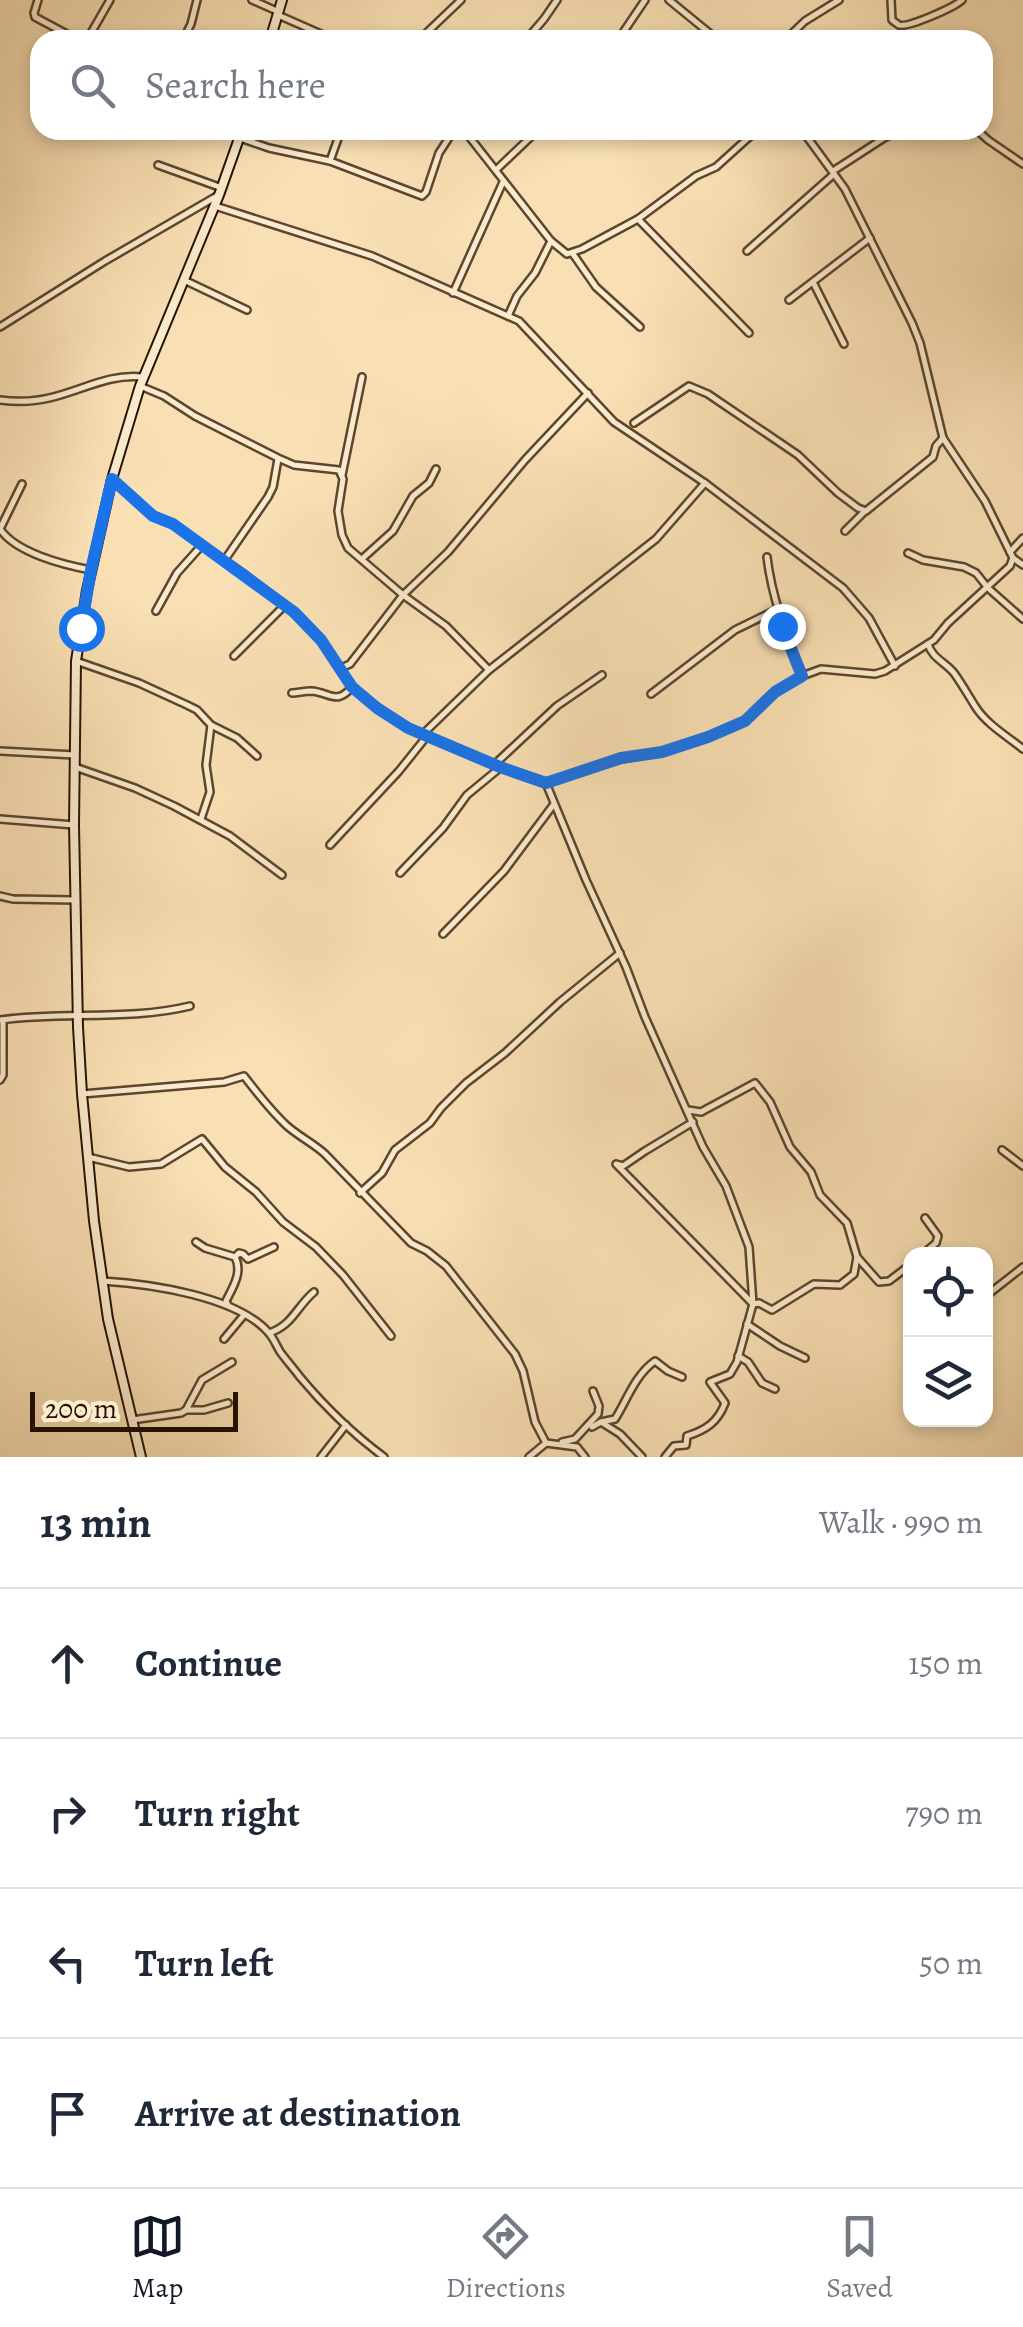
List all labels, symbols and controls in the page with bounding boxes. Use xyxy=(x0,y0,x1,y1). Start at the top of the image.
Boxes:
search box xyxy=(30,30,993,140)
icon: search xyxy=(65,58,120,113)
text: Search here xyxy=(145,59,326,111)
route end xyxy=(760,604,806,650)
route start xyxy=(59,606,105,652)
map controls xyxy=(903,1247,993,1427)
button: locate xyxy=(903,1247,993,1337)
button: layers xyxy=(903,1337,993,1427)
scale bar xyxy=(30,1387,238,1432)
text: 200 m xyxy=(45,1390,117,1428)
text: 13 min xyxy=(40,1494,151,1551)
text: Walk · 990 m xyxy=(819,1500,983,1544)
icon: ahead xyxy=(40,1636,95,1691)
text: Continue xyxy=(135,1637,282,1689)
text: 150 m xyxy=(908,1641,983,1685)
icon: right xyxy=(40,1786,95,1841)
text: Turn right xyxy=(135,1787,300,1839)
text: 790 m xyxy=(905,1791,983,1835)
icon: left xyxy=(40,1936,95,1991)
text: Turn left xyxy=(135,1937,274,1989)
text: 50 m xyxy=(919,1941,983,1985)
icon: arrive xyxy=(40,2086,95,2141)
text: Arrive at destination xyxy=(135,2087,461,2139)
tab: Map xyxy=(130,2209,185,2307)
tab: Directions xyxy=(446,2209,566,2307)
tab: Saved xyxy=(826,2209,893,2307)

